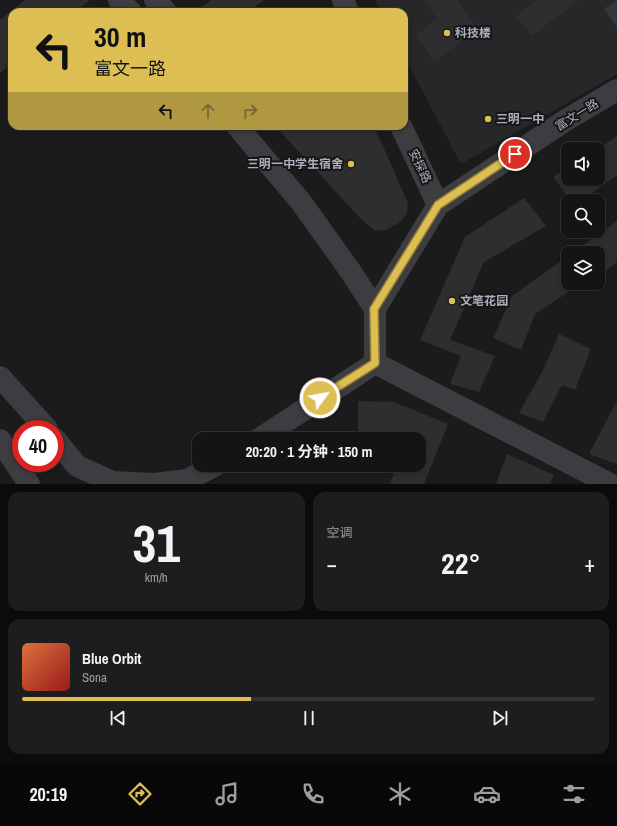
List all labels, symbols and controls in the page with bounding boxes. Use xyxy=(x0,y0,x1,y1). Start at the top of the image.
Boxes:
text: 30 m xyxy=(94,18,146,56)
icon: left xyxy=(28,24,80,76)
place label: 科技楼 xyxy=(455,25,491,41)
marker: 科技楼 xyxy=(442,28,452,38)
text: 富文一路 xyxy=(94,56,166,81)
street label: 富文一路 xyxy=(552,95,602,135)
icon: left xyxy=(155,100,177,122)
icon: ahead xyxy=(197,100,219,122)
icon: right xyxy=(239,100,261,122)
place label: 三明一中 xyxy=(496,111,544,127)
marker: 三明一中 xyxy=(483,114,493,124)
pin xyxy=(498,137,532,171)
map controls xyxy=(561,142,605,290)
button: sound xyxy=(561,142,605,186)
icon: arrive xyxy=(504,143,526,165)
street label: 安探路 xyxy=(405,146,435,186)
place label: 三明一中学生宿舍 xyxy=(247,156,343,172)
marker: 三明一中学生宿舍 xyxy=(346,159,356,169)
button: search xyxy=(561,194,605,238)
button: layers xyxy=(561,246,605,290)
place label: 文笔花园 xyxy=(460,293,508,309)
marker: 文笔花园 xyxy=(447,296,457,306)
position arrow xyxy=(299,377,341,419)
speed limit sign: 40 xyxy=(12,420,64,472)
text: 20:20 · 1 分钟 · 150 m xyxy=(245,441,373,462)
text: 31 xyxy=(133,508,180,578)
text: 空调 xyxy=(327,524,353,541)
text: 22° xyxy=(441,543,480,583)
text: − xyxy=(327,549,337,579)
text: + xyxy=(584,549,595,579)
text: km/h xyxy=(145,569,168,586)
text: Blue Orbit xyxy=(82,648,141,669)
text: Sona xyxy=(82,669,107,686)
icon: previous xyxy=(107,707,129,729)
icon: pause xyxy=(298,707,320,729)
icon: next xyxy=(489,707,511,729)
icon: directions xyxy=(126,780,154,808)
icon: music xyxy=(213,780,241,808)
icon: phone xyxy=(299,780,327,808)
icon: climate xyxy=(386,780,414,808)
icon: car xyxy=(473,780,501,808)
icon: filters xyxy=(560,780,588,808)
text: 20:19 xyxy=(29,782,67,807)

